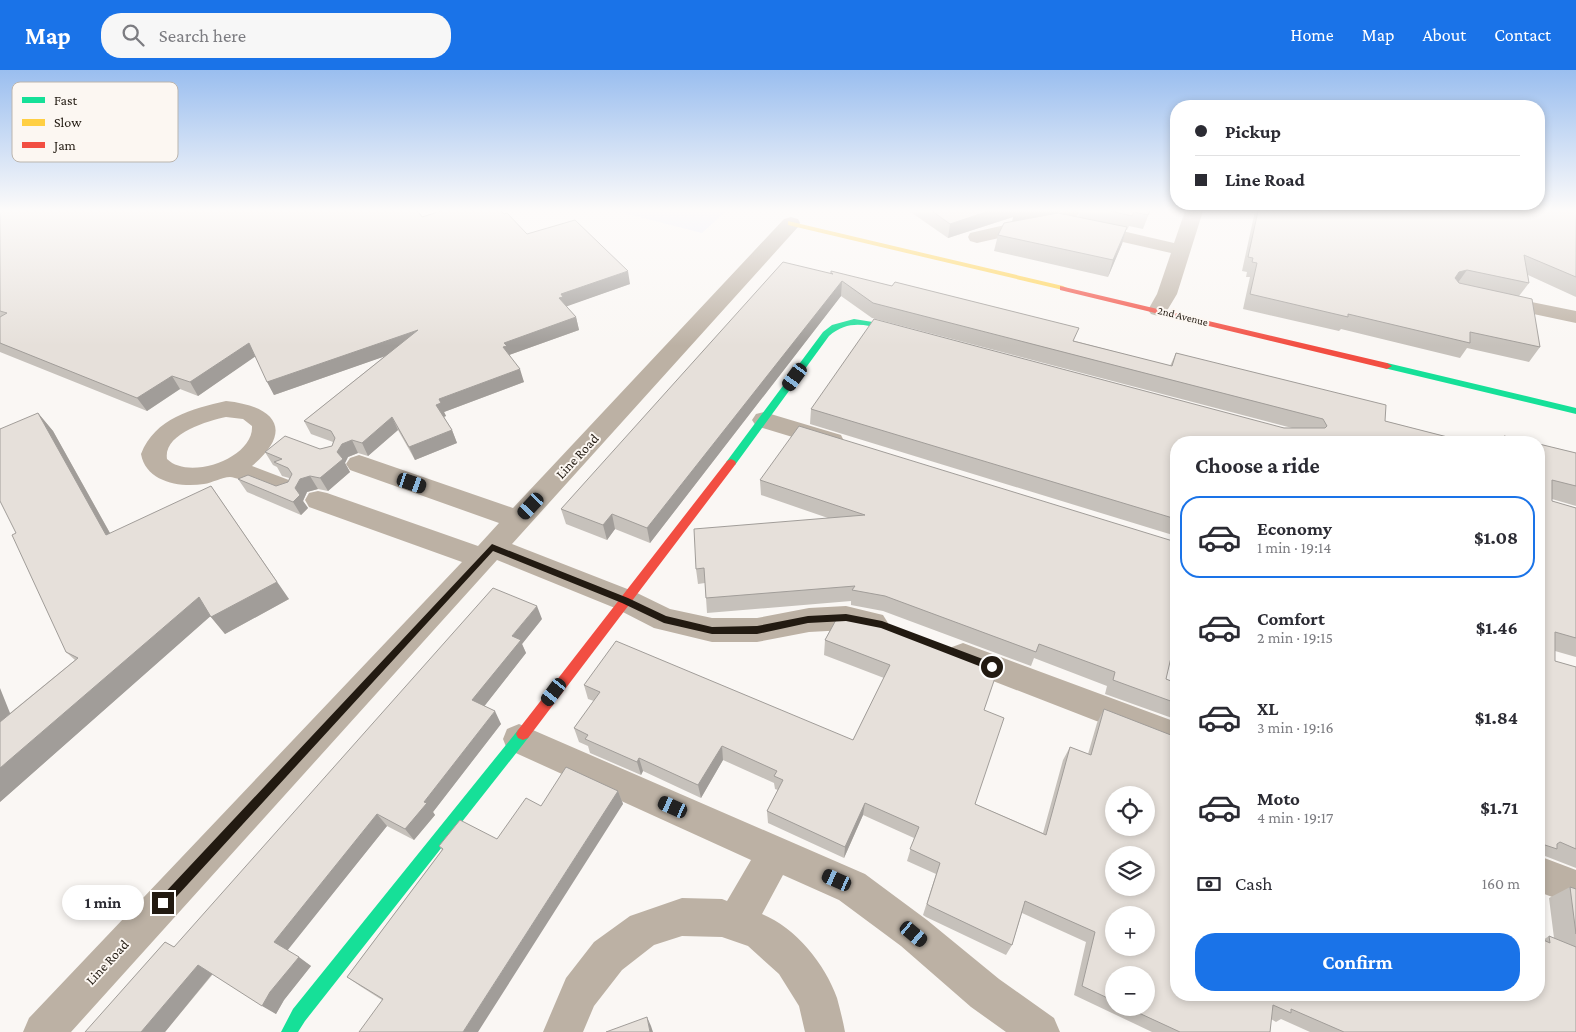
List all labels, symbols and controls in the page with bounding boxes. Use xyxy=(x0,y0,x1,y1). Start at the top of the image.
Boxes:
search box xyxy=(101,13,451,58)
icon: search xyxy=(119,21,147,49)
text: Map xyxy=(25,22,71,49)
text: Search here xyxy=(159,25,246,46)
text: Home xyxy=(1291,25,1334,45)
text: Map xyxy=(1362,25,1394,45)
text: About xyxy=(1422,25,1466,45)
text: Contact xyxy=(1494,25,1551,45)
legend xyxy=(12,82,178,162)
text: Fast xyxy=(54,92,78,108)
text: Slow xyxy=(54,114,82,130)
text: Pickup xyxy=(1225,121,1281,142)
text: Jam xyxy=(52,137,76,153)
text: Line Road xyxy=(1225,169,1305,190)
street label: 2nd Avenue xyxy=(1157,304,1210,328)
car xyxy=(780,360,809,394)
street label: Line Road xyxy=(552,430,602,482)
text: Choose a ride xyxy=(1195,453,1320,478)
car xyxy=(395,471,428,495)
car xyxy=(515,490,546,522)
icon: car xyxy=(1197,515,1242,560)
text: Economy xyxy=(1257,518,1332,539)
text: $1.08 xyxy=(1474,527,1518,548)
text: 1 min · 19:14 xyxy=(1257,539,1331,556)
icon: car xyxy=(1197,605,1242,650)
text: Comfort xyxy=(1257,608,1325,629)
text: $1.46 xyxy=(1476,617,1518,638)
text: 2 min · 19:15 xyxy=(1257,629,1333,646)
route start xyxy=(981,656,1003,678)
car xyxy=(538,676,569,708)
icon: car xyxy=(1197,695,1242,740)
text: XL xyxy=(1257,698,1279,719)
text: $1.84 xyxy=(1475,707,1518,728)
text: 3 min · 19:16 xyxy=(1257,719,1334,736)
icon: car xyxy=(1197,785,1242,830)
map controls xyxy=(1105,786,1155,1016)
button: locate xyxy=(1105,786,1155,836)
text: Moto xyxy=(1257,788,1300,809)
car xyxy=(656,794,689,820)
text: $1.71 xyxy=(1480,797,1518,818)
text: 4 min · 19:17 xyxy=(1257,809,1333,826)
button: layers xyxy=(1105,846,1155,896)
car xyxy=(820,867,853,893)
icon: cash xyxy=(1195,870,1223,898)
text: Cash xyxy=(1235,873,1273,894)
text: 160 m xyxy=(1482,875,1520,892)
callout: 1 min xyxy=(63,886,146,920)
route end xyxy=(152,892,174,914)
text: 1 min xyxy=(85,894,121,911)
button: + xyxy=(1105,906,1155,956)
car xyxy=(897,919,930,949)
button: Confirm xyxy=(1195,933,1520,991)
street label: Line Road xyxy=(82,936,132,988)
button: − xyxy=(1105,966,1155,1016)

